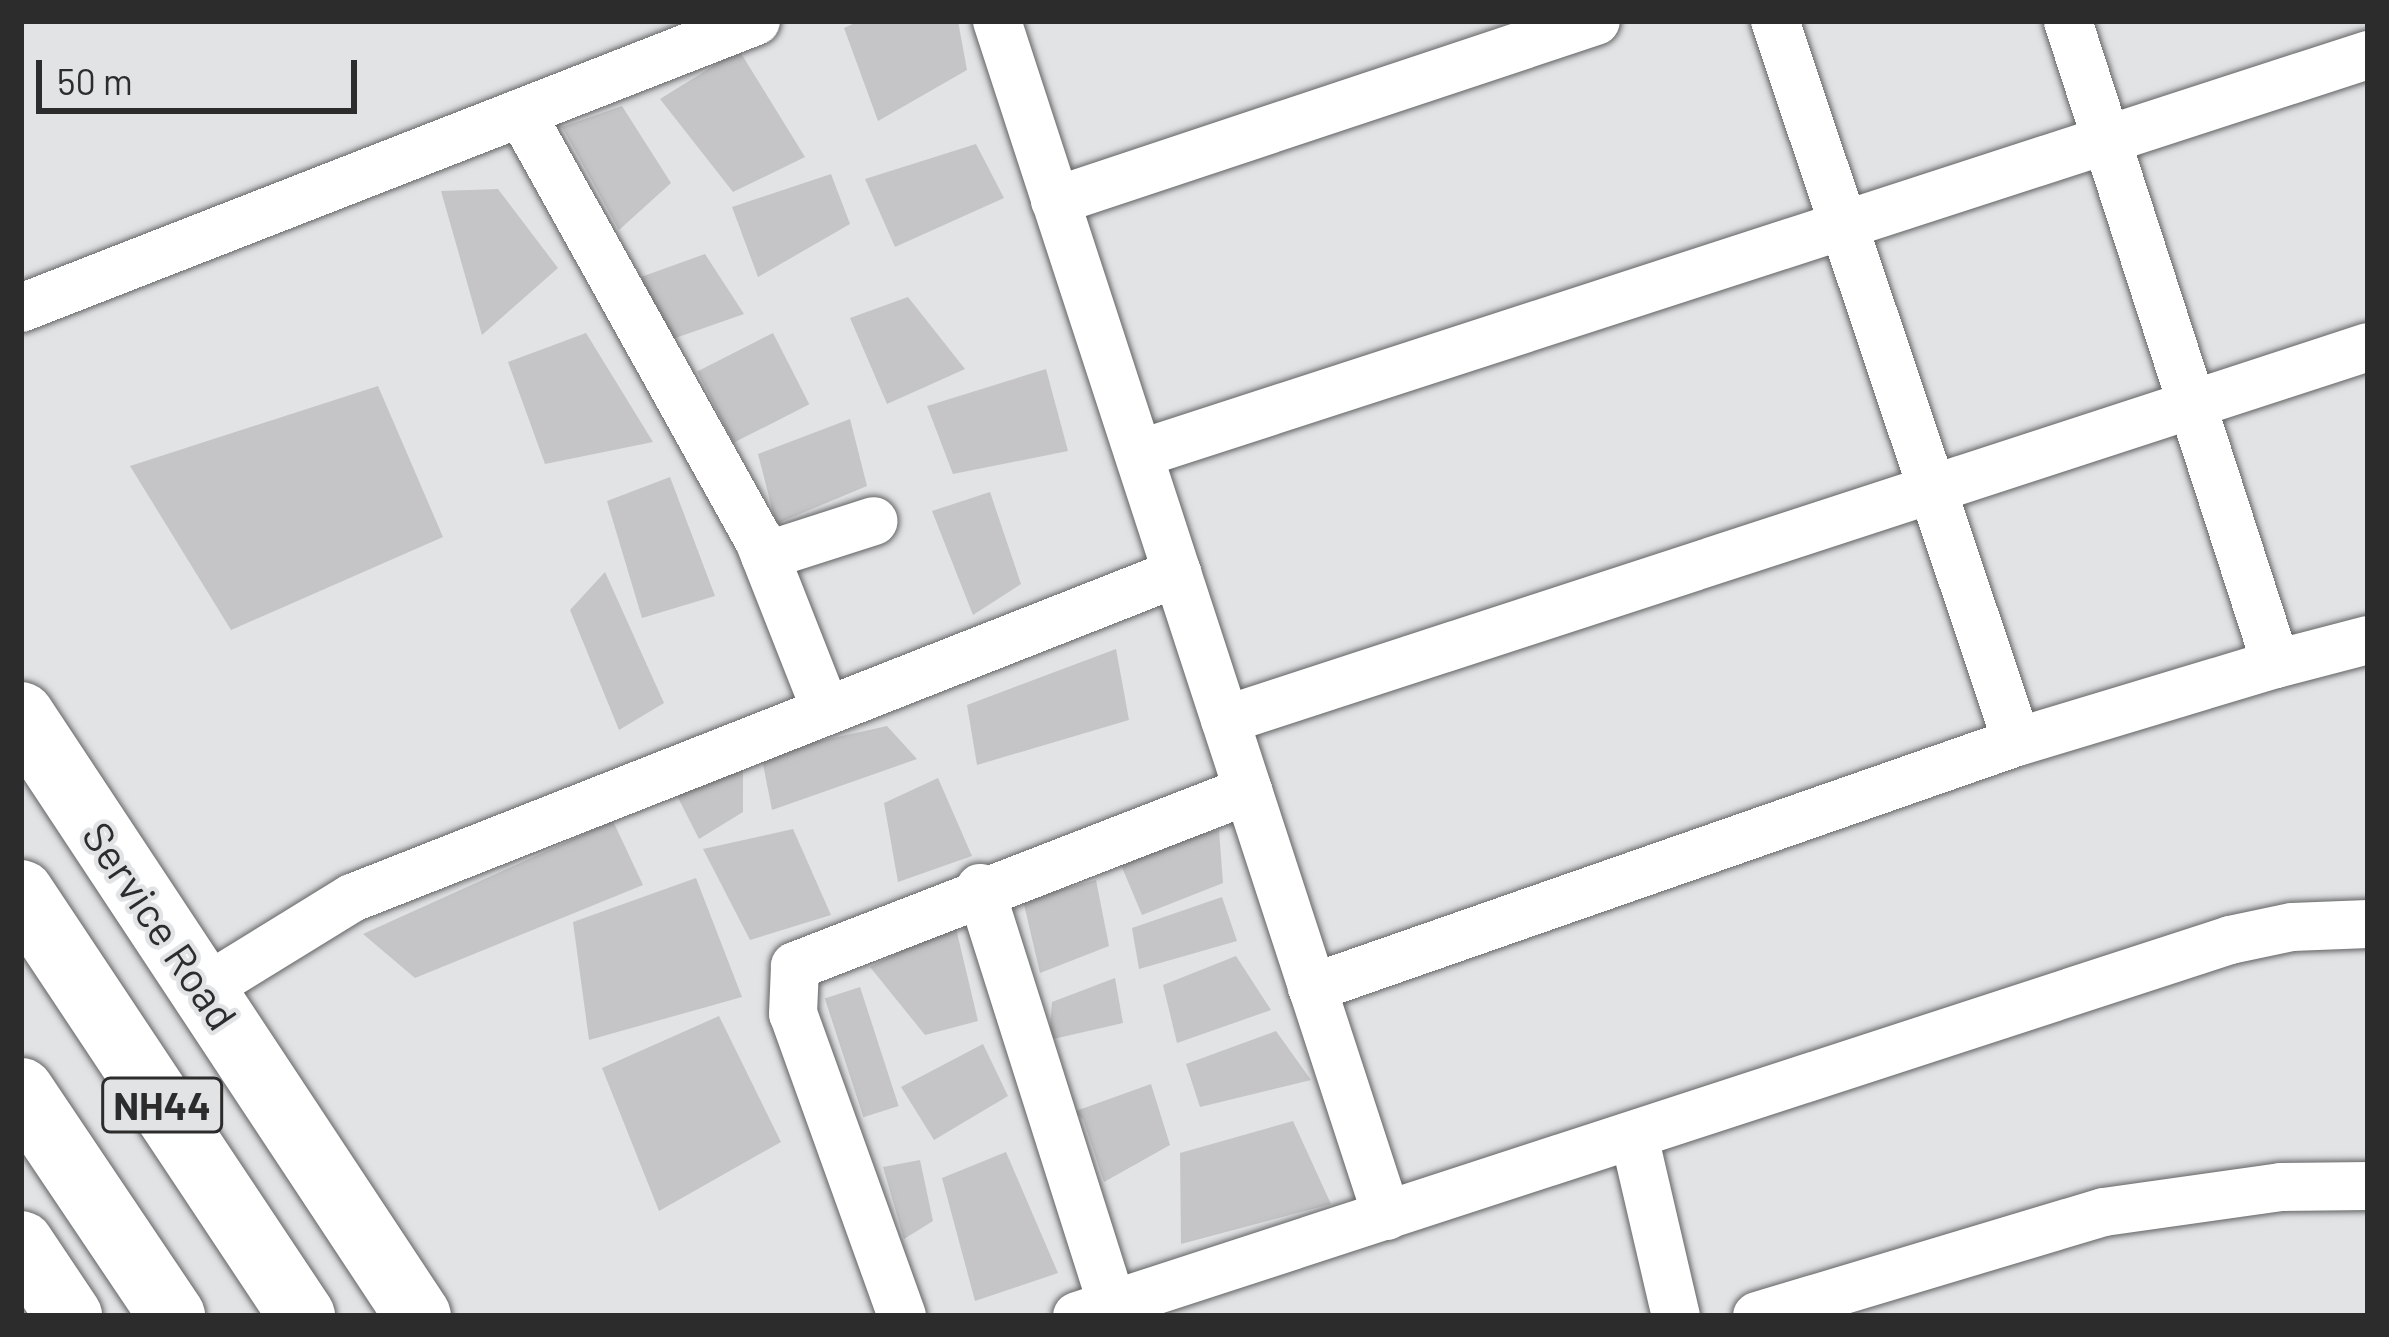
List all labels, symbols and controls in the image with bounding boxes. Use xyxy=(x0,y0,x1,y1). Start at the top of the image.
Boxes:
scale bar xyxy=(42,36,363,110)
text: 50 m xyxy=(57,59,133,102)
street label: Service Road xyxy=(73,812,249,1038)
road number: NH44 xyxy=(99,1072,225,1138)

